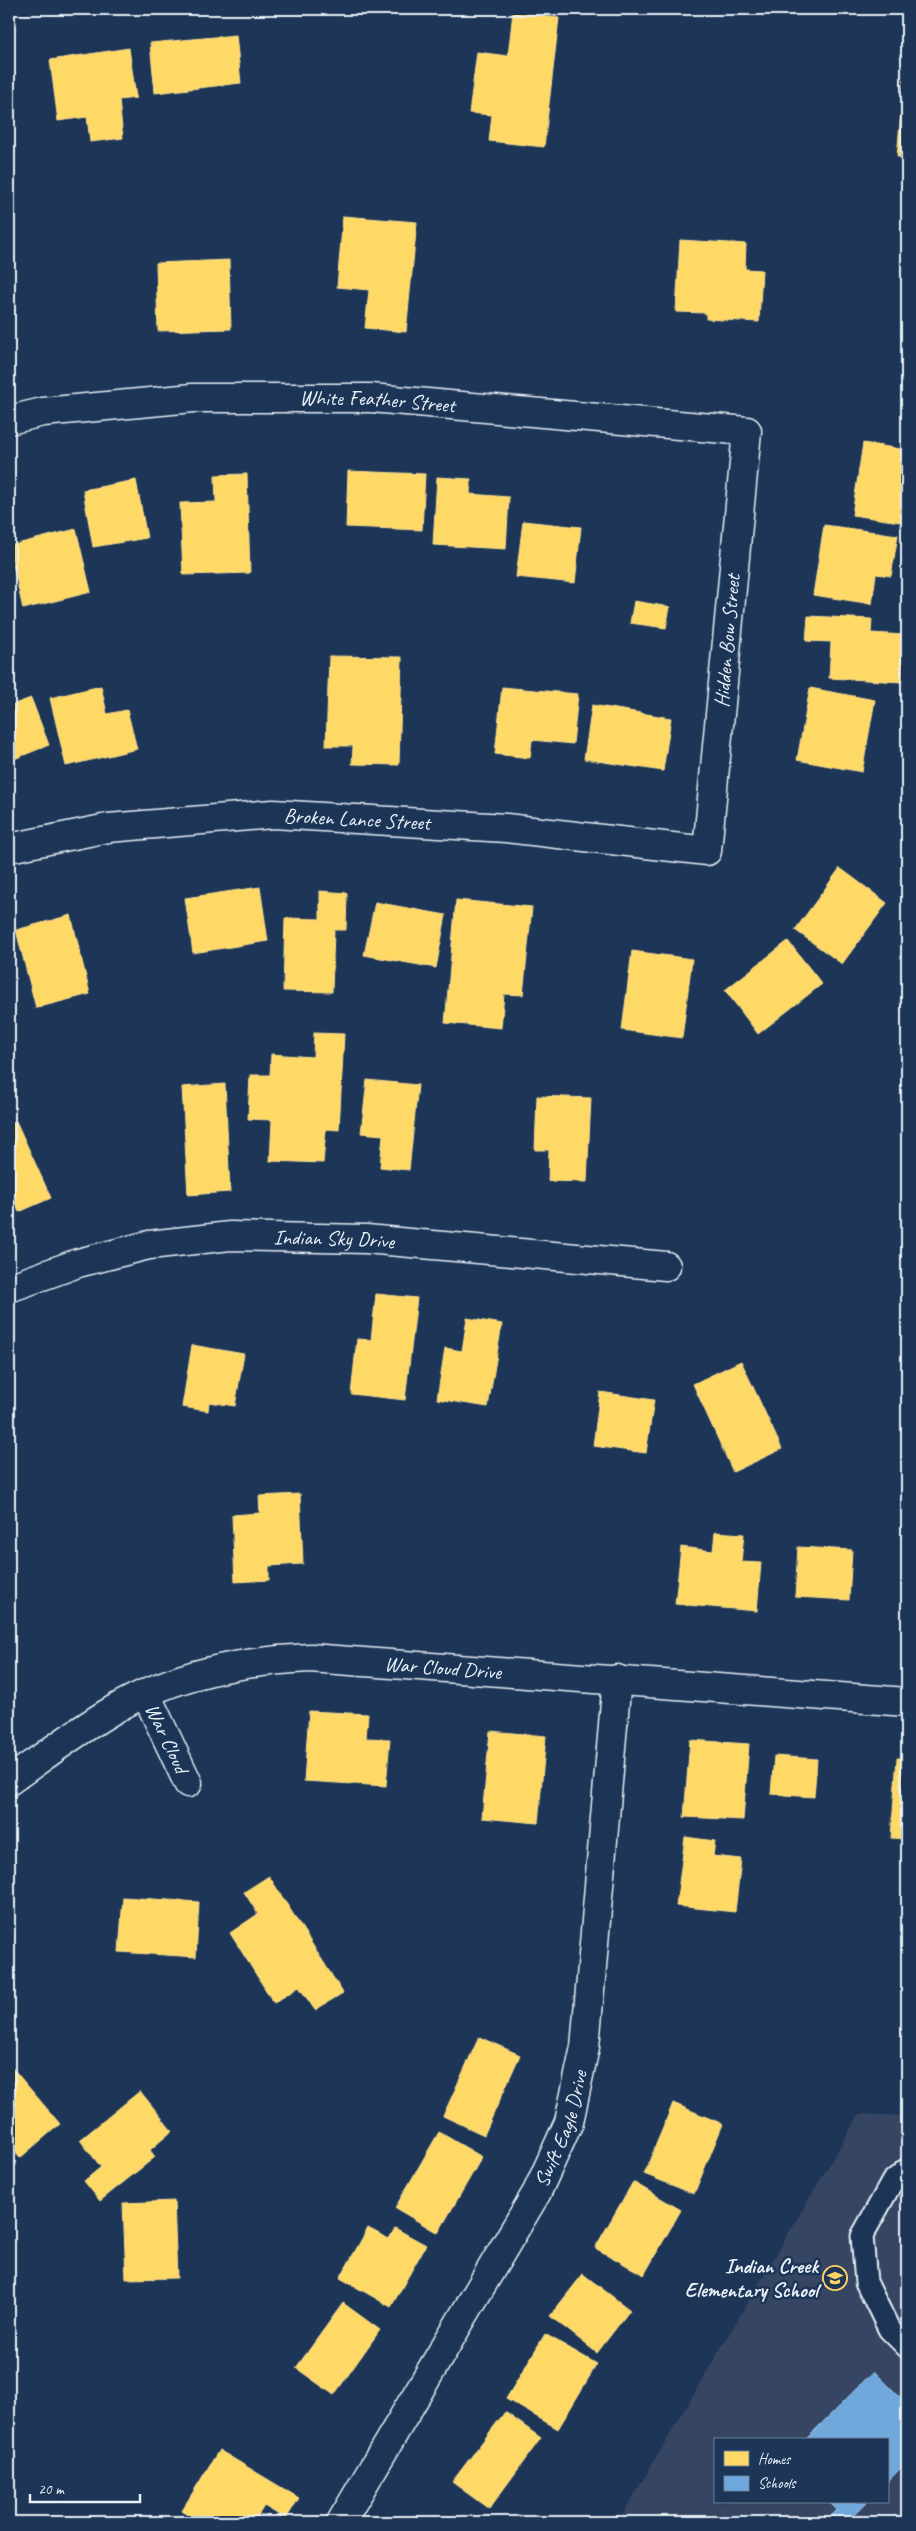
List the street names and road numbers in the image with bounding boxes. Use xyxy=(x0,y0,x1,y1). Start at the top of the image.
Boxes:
street label: White Feather Street xyxy=(300,385,458,418)
street label: Hidden Bow Street xyxy=(708,571,746,709)
street label: Broken Lance Street xyxy=(283,802,433,836)
street label: Indian Sky Drive xyxy=(273,1224,396,1255)
street label: War Cloud Drive xyxy=(384,1651,503,1685)
street label: War Cloud xyxy=(139,1699,196,1780)
street label: Swift Eagle Drive xyxy=(528,2067,593,2191)

